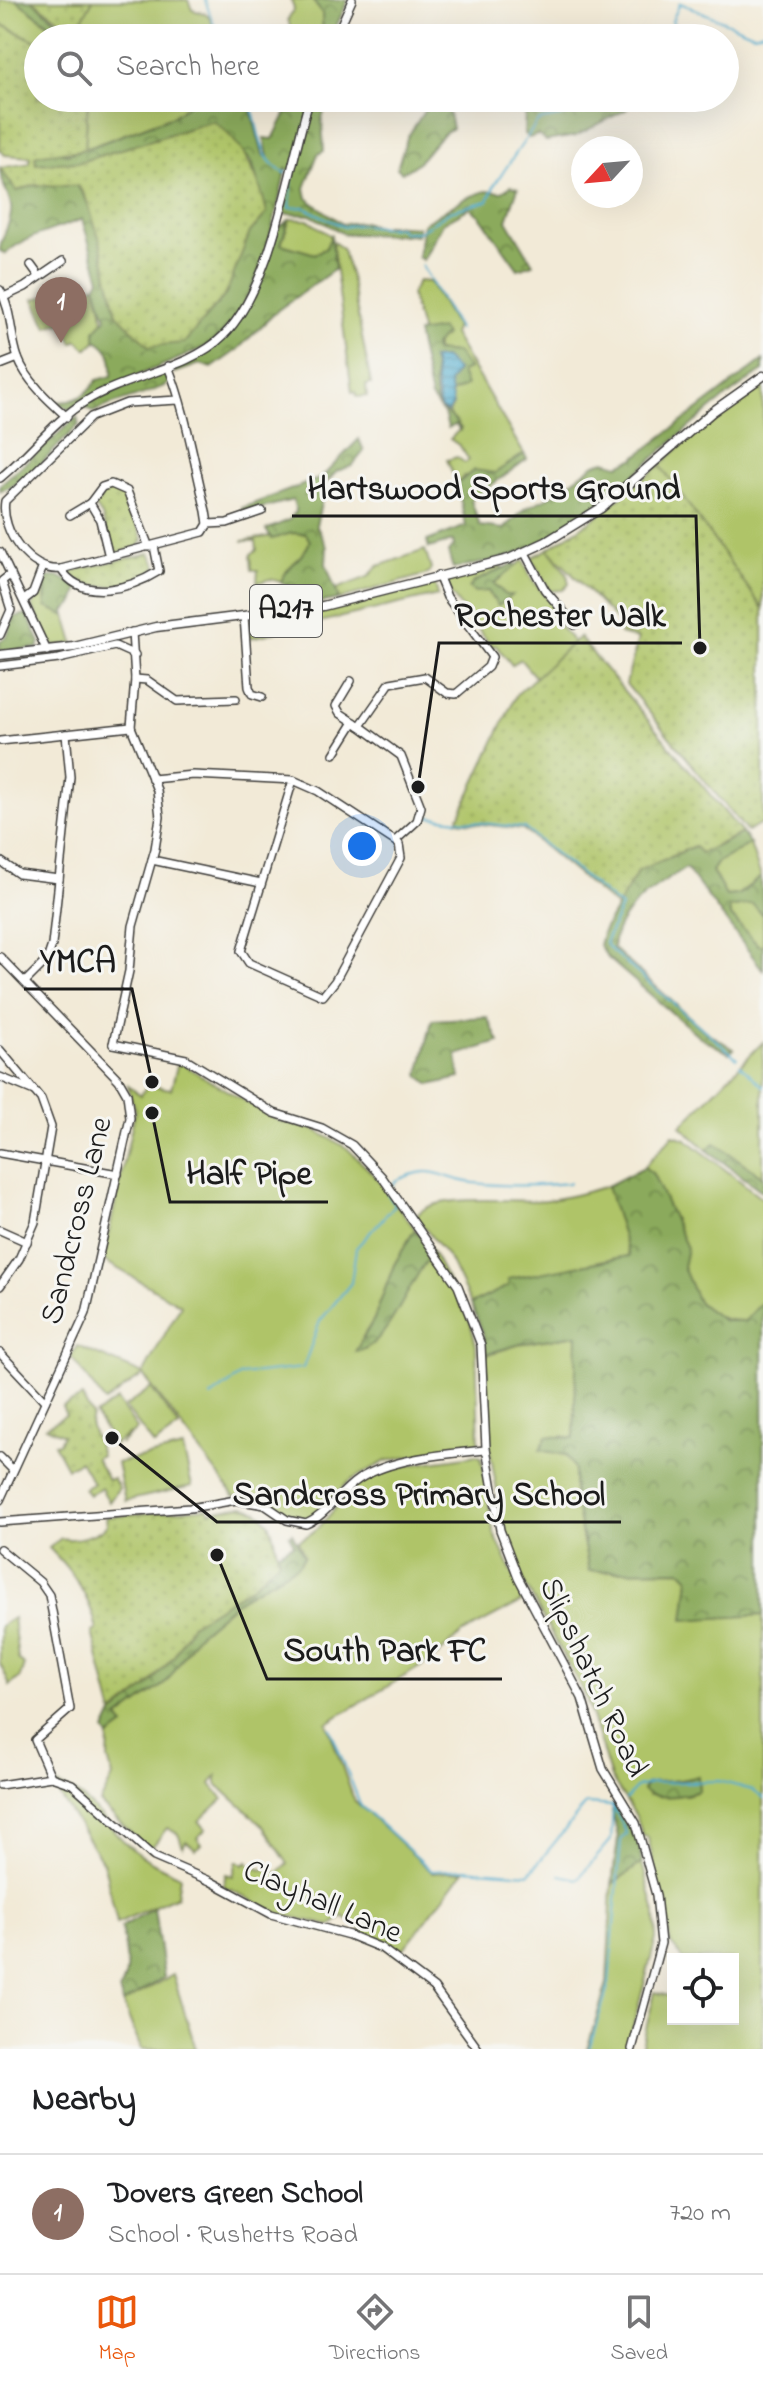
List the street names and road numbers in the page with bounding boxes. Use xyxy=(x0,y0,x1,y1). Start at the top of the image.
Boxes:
road number: A217 xyxy=(250,585,322,637)
street label: Sandcross Lane xyxy=(30,1112,127,1330)
street label: Slipshatch Road xyxy=(525,1570,659,1786)
street label: Clayhall Lane xyxy=(235,1848,409,1958)

